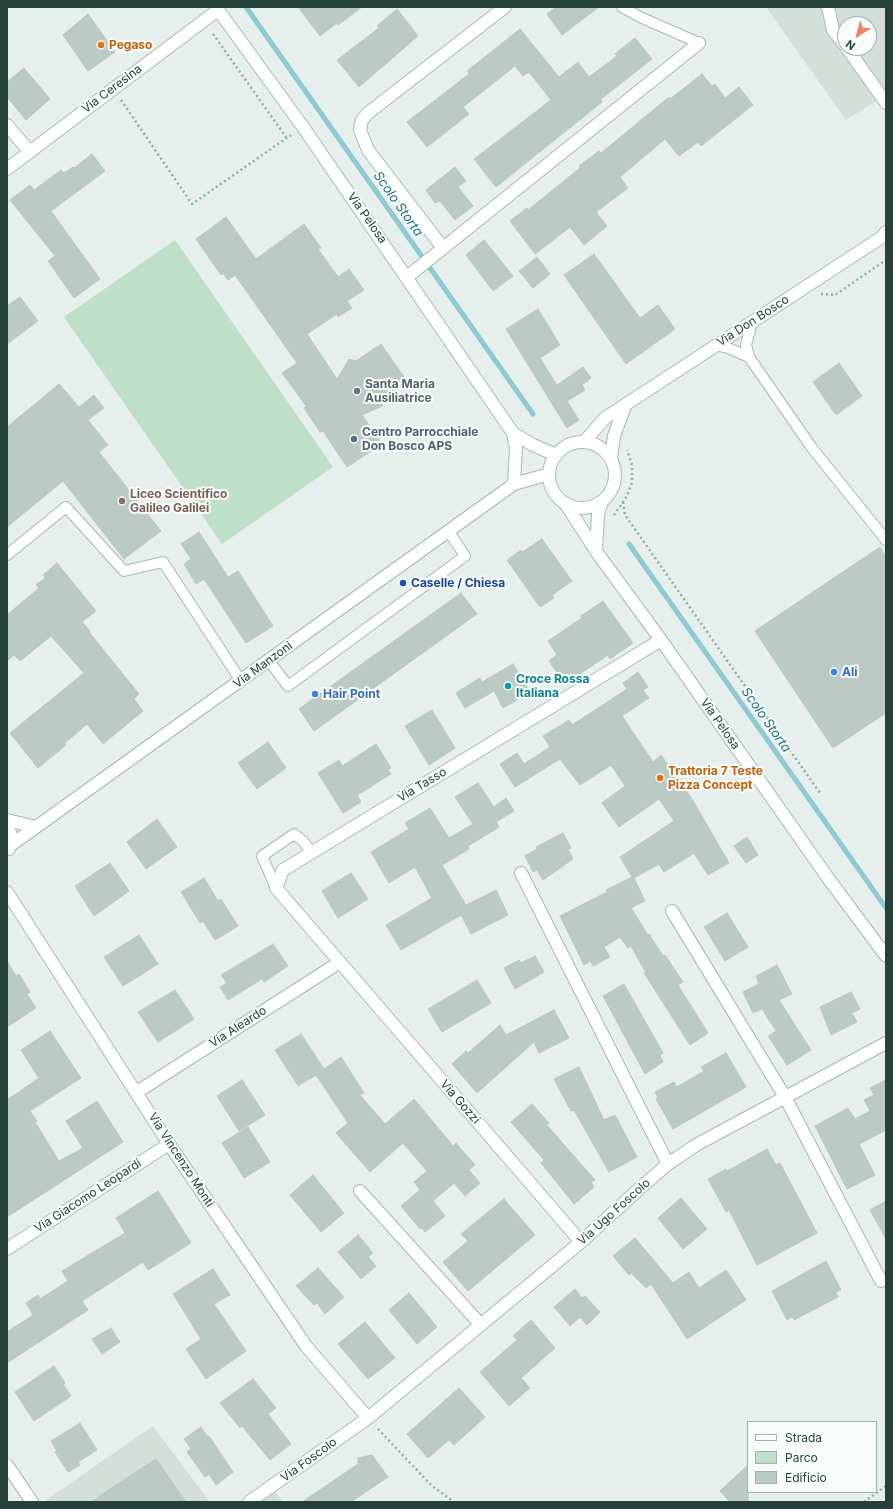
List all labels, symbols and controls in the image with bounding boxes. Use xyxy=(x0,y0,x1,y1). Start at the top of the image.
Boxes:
north arrow xyxy=(837,16,877,56)
text: N xyxy=(843,37,858,53)
place label: Pegaso xyxy=(109,38,152,52)
marker: Pegaso xyxy=(96,40,106,50)
street label: Via Ceresina xyxy=(79,62,145,116)
water label: Scolo Storta xyxy=(370,169,426,239)
street label: Via Pelosa xyxy=(344,190,390,246)
street label: Via Don Bosco xyxy=(714,292,792,350)
place label: Santa Maria Ausiliatrice xyxy=(365,377,435,405)
marker: Santa Maria Ausiliatrice xyxy=(352,386,362,396)
place label: Centro Parrocchiale Don Bosco APS xyxy=(362,425,478,453)
marker: Centro Parrocchiale Don Bosco APS xyxy=(349,434,359,444)
place label: Liceo Scientifico Galileo Galilei xyxy=(130,487,227,515)
marker: Liceo Scientifico Galileo Galilei xyxy=(117,496,127,506)
place label: Caselle / Chiesa xyxy=(411,576,505,590)
marker: Caselle / Chiesa xyxy=(398,578,408,588)
street label: Via Manzoni xyxy=(231,639,295,691)
place label: Ali xyxy=(842,665,857,679)
marker: Ali xyxy=(829,667,839,677)
place label: Croce Rossa Italiana xyxy=(516,672,589,700)
marker: Croce Rossa Italiana xyxy=(503,681,513,691)
water label: Scolo Storta xyxy=(738,685,794,755)
place label: Hair Point xyxy=(323,687,380,701)
marker: Hair Point xyxy=(310,689,320,699)
street label: Via Pelosa xyxy=(697,696,743,752)
place label: Trattoria 7 Teste Pizza Concept xyxy=(668,764,763,792)
street label: Via Tasso xyxy=(395,765,449,805)
marker: Trattoria 7 Teste Pizza Concept xyxy=(655,773,665,783)
street label: Via Aleardo xyxy=(207,1003,269,1051)
street label: Via Gozzi xyxy=(437,1077,483,1127)
street label: Via Vincenzo Monti xyxy=(145,1110,217,1210)
street label: Via Giacomo Leopardi xyxy=(32,1156,144,1236)
street label: Via Ugo Foscolo xyxy=(575,1176,653,1248)
legend xyxy=(747,1421,877,1493)
text: Strada xyxy=(785,1430,822,1445)
street label: Via Foscolo xyxy=(278,1435,340,1485)
text: Parco xyxy=(785,1450,818,1465)
text: Edificio xyxy=(785,1470,827,1485)

